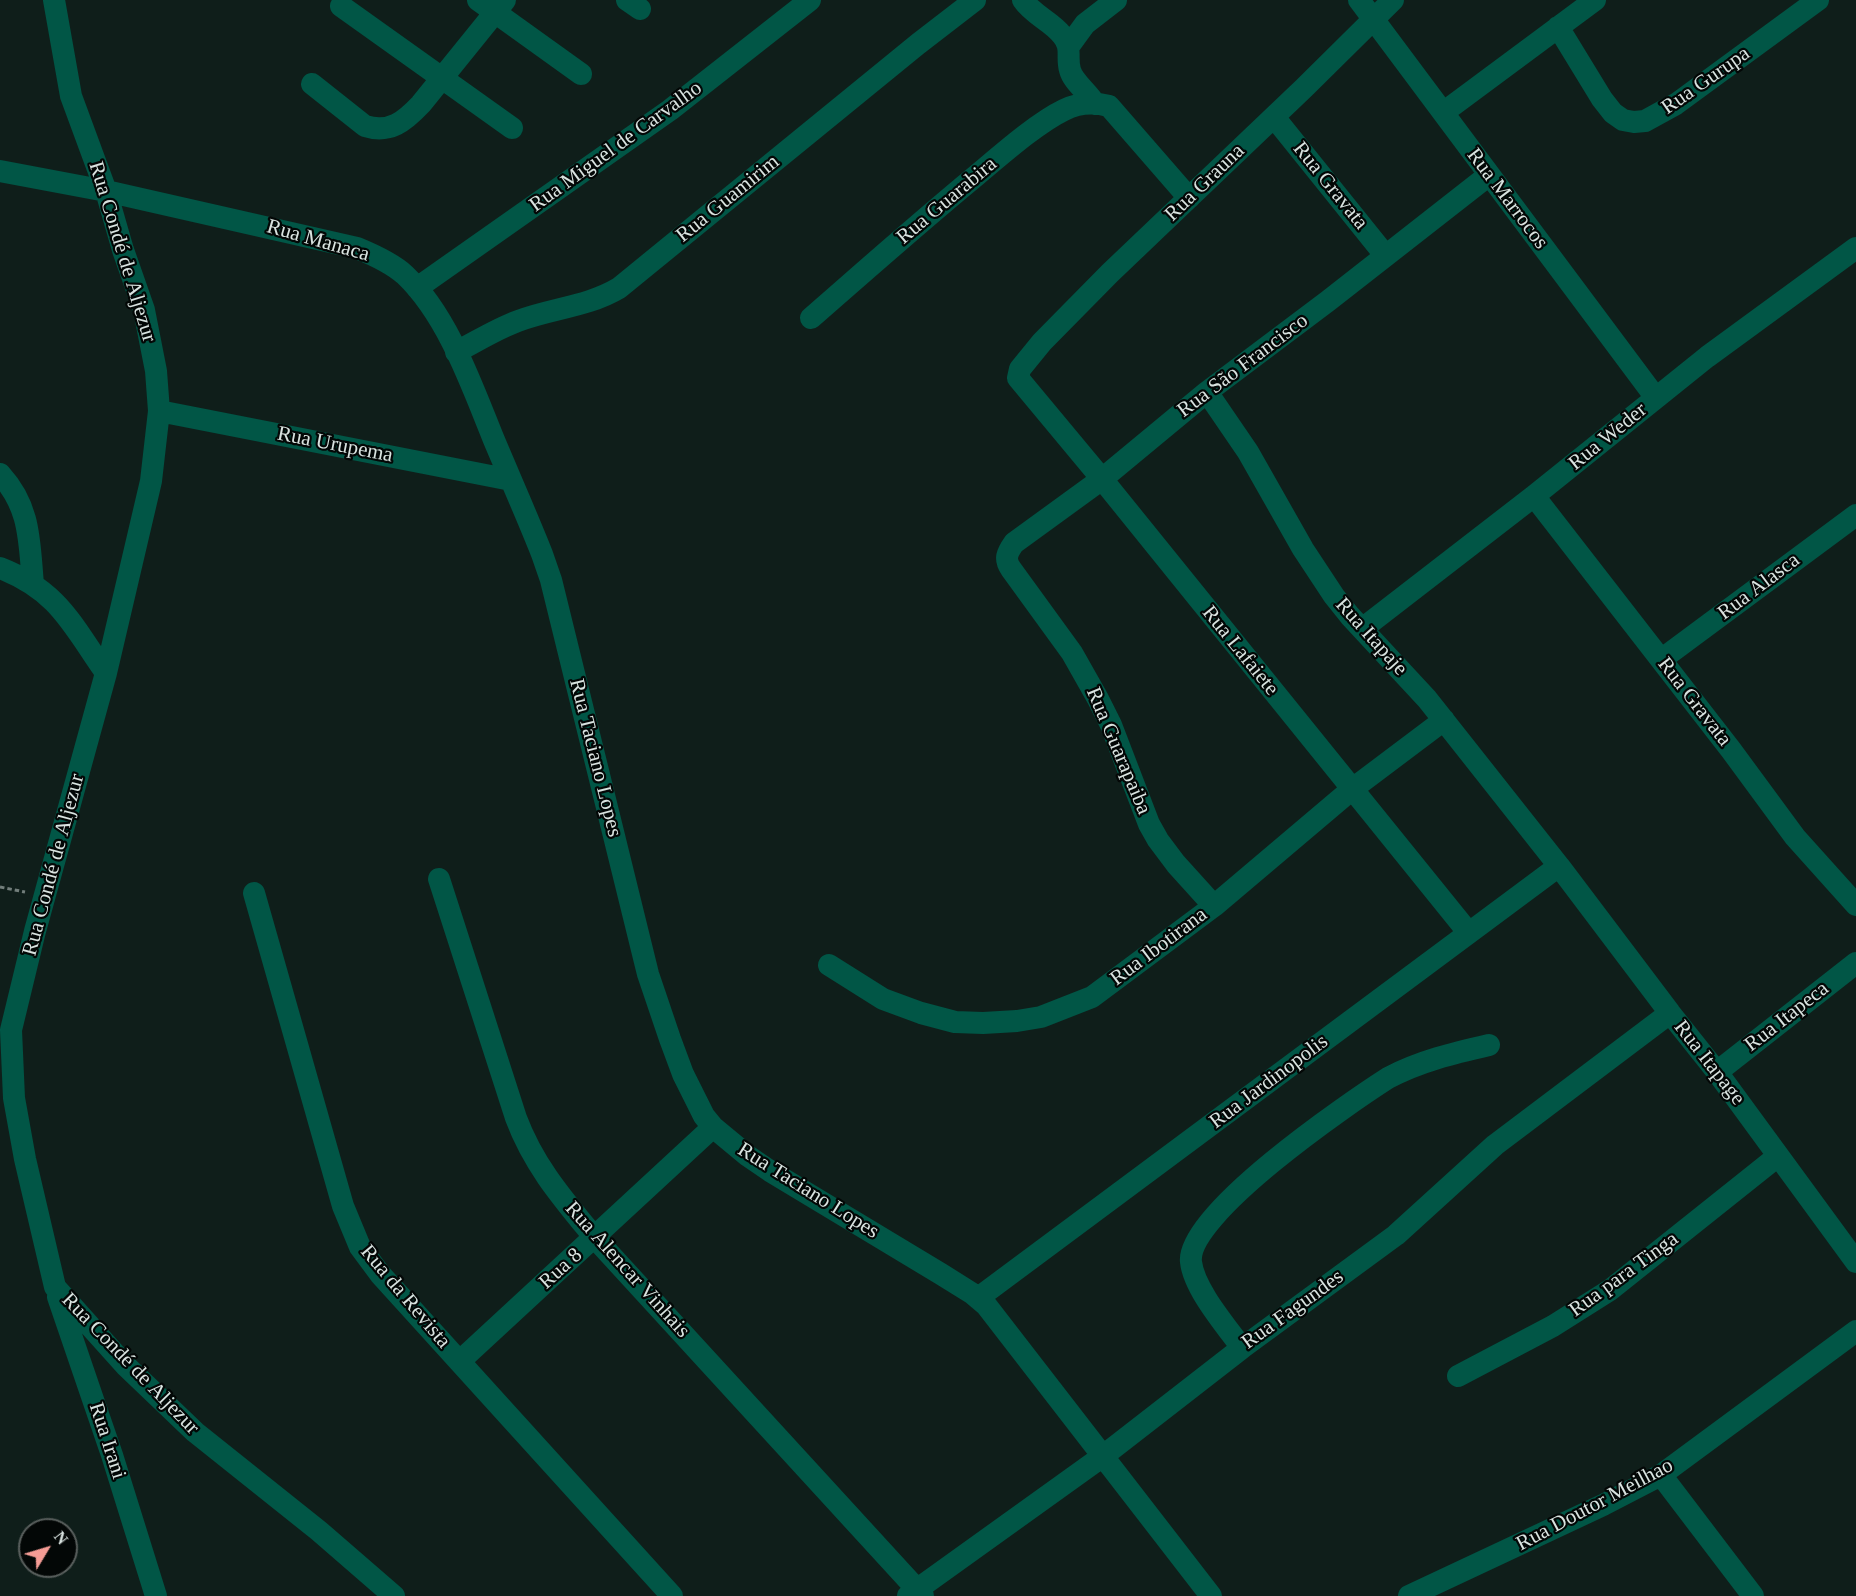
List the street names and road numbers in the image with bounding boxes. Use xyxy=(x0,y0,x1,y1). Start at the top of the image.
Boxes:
street label: Rua Gurupa xyxy=(1657,41,1755,121)
street label: Rua Miguel de Carvalho xyxy=(525,76,707,218)
street label: Rua Gravata xyxy=(1287,137,1373,235)
street label: Rua Grauna xyxy=(1160,139,1250,227)
street label: Rua Marrocos xyxy=(1461,144,1553,254)
street label: Rua Guamirim xyxy=(671,150,785,248)
street label: Rua Guarabira xyxy=(892,152,1002,250)
street label: Rua Condé de Aljezur xyxy=(83,159,161,345)
street label: Rua Manaca xyxy=(264,214,372,268)
street label: Rua São Francisco xyxy=(1173,309,1313,423)
street label: Rua Weder xyxy=(1564,398,1652,476)
street label: Rua Urupema xyxy=(275,421,395,469)
street label: Rua Alasca xyxy=(1713,548,1805,626)
street label: Rua Itapaje xyxy=(1329,593,1413,681)
street label: Rua Lafaiete xyxy=(1196,601,1284,701)
street label: Rua Gravata xyxy=(1652,653,1736,751)
street label: Rua Taciano Lopes xyxy=(563,676,627,840)
street label: Rua Guarapaiba xyxy=(1080,684,1156,818)
street label: Rua Condé de Aljezur xyxy=(18,771,90,959)
street label: Rua Ibotirana xyxy=(1106,902,1212,992)
street label: Rua Itapeca xyxy=(1740,976,1834,1058)
street label: Rua Itapage xyxy=(1668,1016,1750,1110)
street label: Rua Jardinopolis xyxy=(1205,1029,1333,1135)
street label: Rua Taciano Lopes xyxy=(733,1137,883,1245)
street label: Rua Alencar Vinhais xyxy=(559,1197,695,1343)
street label: Rua para Tinga xyxy=(1565,1227,1683,1323)
street label: Rua da Revista xyxy=(354,1240,456,1354)
street label: Rua 8 xyxy=(534,1243,588,1295)
street label: Rua Fagundes xyxy=(1237,1265,1349,1355)
street label: Rua Condé de Aljezur xyxy=(56,1288,204,1440)
street label: Rua Irani xyxy=(83,1400,131,1482)
street label: Rua Doutor Meilhao xyxy=(1512,1453,1678,1557)

